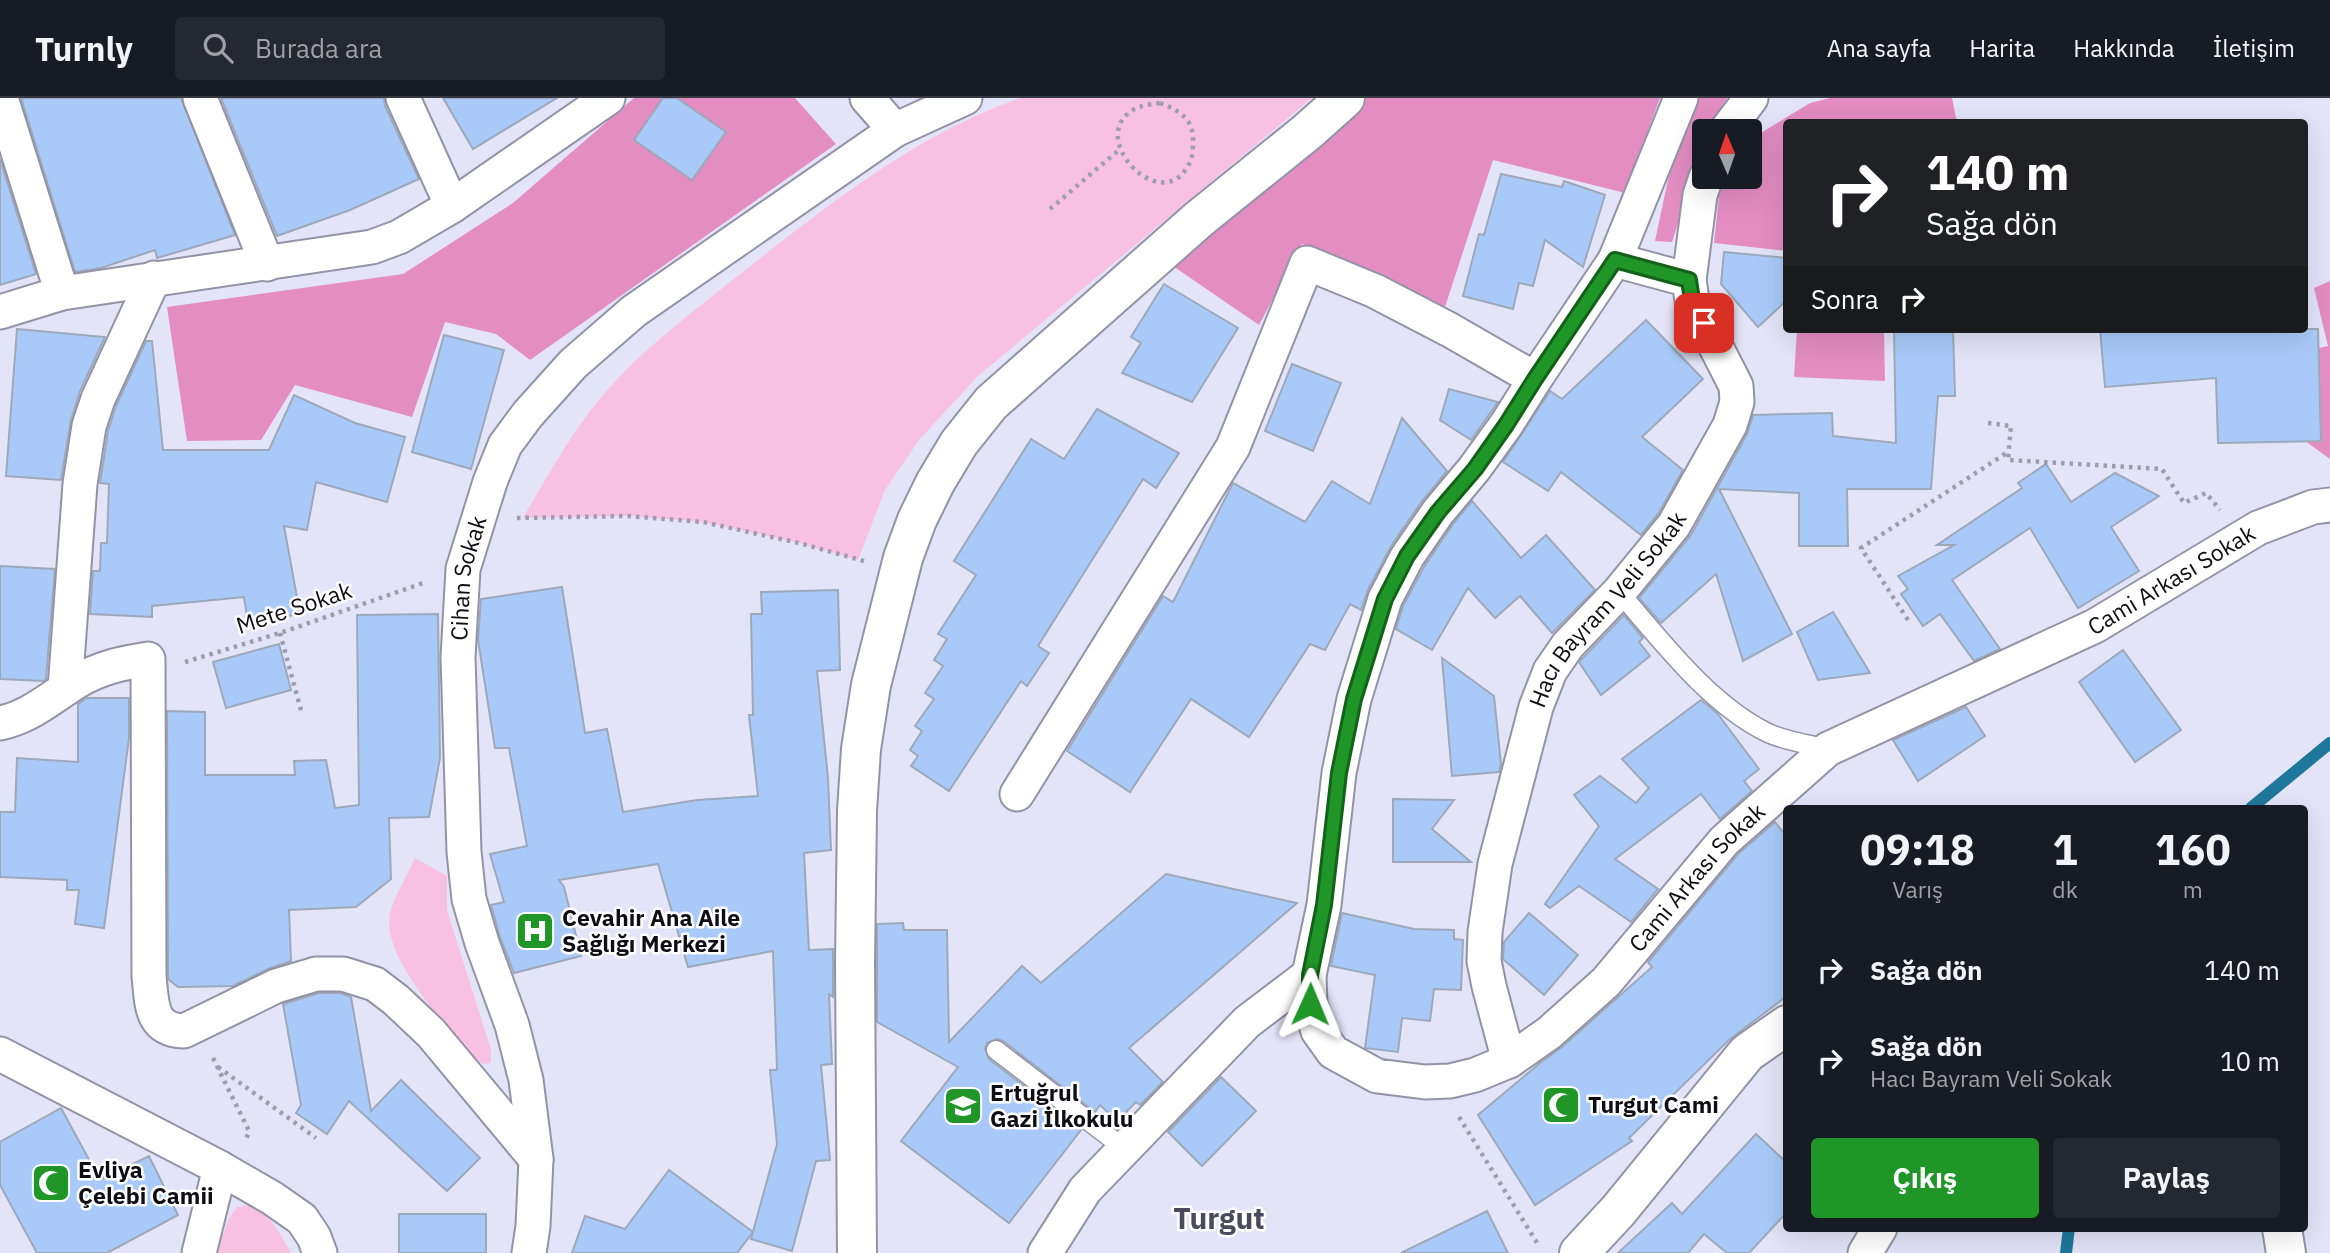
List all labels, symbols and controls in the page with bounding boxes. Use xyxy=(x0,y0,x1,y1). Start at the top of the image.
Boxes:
search box xyxy=(175,17,665,80)
text: Turnly xyxy=(35,27,133,70)
icon: search xyxy=(199,29,237,67)
text: Burada ara xyxy=(255,31,382,65)
text: Ana sayfa xyxy=(1827,32,1931,64)
text: Harita xyxy=(1969,32,2035,64)
text: Hakkında xyxy=(2073,32,2175,64)
text: İletişim xyxy=(2213,32,2295,64)
north arrow xyxy=(1692,119,1762,189)
map controls xyxy=(1692,119,1762,189)
text: 140 m xyxy=(1926,140,2070,203)
icon: right xyxy=(1811,147,1902,238)
text: Sağa dön xyxy=(1926,202,2058,244)
icon: right xyxy=(1893,280,1931,318)
text: Sonra xyxy=(1811,282,1879,316)
pin xyxy=(1674,293,1734,353)
icon: arrive xyxy=(1685,304,1723,342)
street label: Hacı Bayram Veli Sokak xyxy=(1521,506,1692,711)
street label: Cihan Sokak xyxy=(443,512,493,641)
street label: Cami Arkası Sokak xyxy=(2082,517,2260,641)
street label: Mete Sokak xyxy=(232,574,355,640)
street label: Cami Arkası Sokak xyxy=(1622,796,1771,958)
text: 09:18 xyxy=(1860,822,1975,877)
text: 1 xyxy=(2052,822,2078,877)
text: 160 xyxy=(2155,822,2231,877)
text: Varış xyxy=(1892,874,1943,904)
text: dk xyxy=(2052,874,2078,904)
text: m xyxy=(2183,874,2203,904)
place label: Cevahir Ana Aile Sağlığı Merkezi xyxy=(562,902,740,958)
hospital icon: Cevahir Ana Aile Sağlığı Merkezi xyxy=(514,910,556,952)
icon: right xyxy=(1811,951,1849,989)
text: Sağa dön xyxy=(1870,953,1982,987)
text: 140 m xyxy=(2204,953,2280,987)
position arrow xyxy=(1273,967,1347,1041)
text: Sağa dön xyxy=(1870,1029,1982,1063)
icon: right xyxy=(1811,1042,1849,1080)
text: 10 m xyxy=(2220,1044,2280,1078)
text: Hacı Bayram Veli Sokak xyxy=(1870,1063,2112,1093)
place label: Ertuğrul Gazi İlkokulu xyxy=(990,1077,1134,1133)
mosque icon: Turgut Cami xyxy=(1540,1084,1582,1126)
school or university icon: Ertuğrul Gazi İlkokulu xyxy=(942,1085,984,1127)
place label: Turgut Cami xyxy=(1588,1089,1719,1119)
button: Çıkış xyxy=(1811,1138,2039,1218)
button: Paylaş xyxy=(2053,1138,2280,1218)
place label: Evliya Çelebi Camii xyxy=(78,1154,214,1210)
mosque icon: Evliya Çelebi Camii xyxy=(30,1162,72,1204)
district label: Turgut xyxy=(1173,1198,1265,1237)

